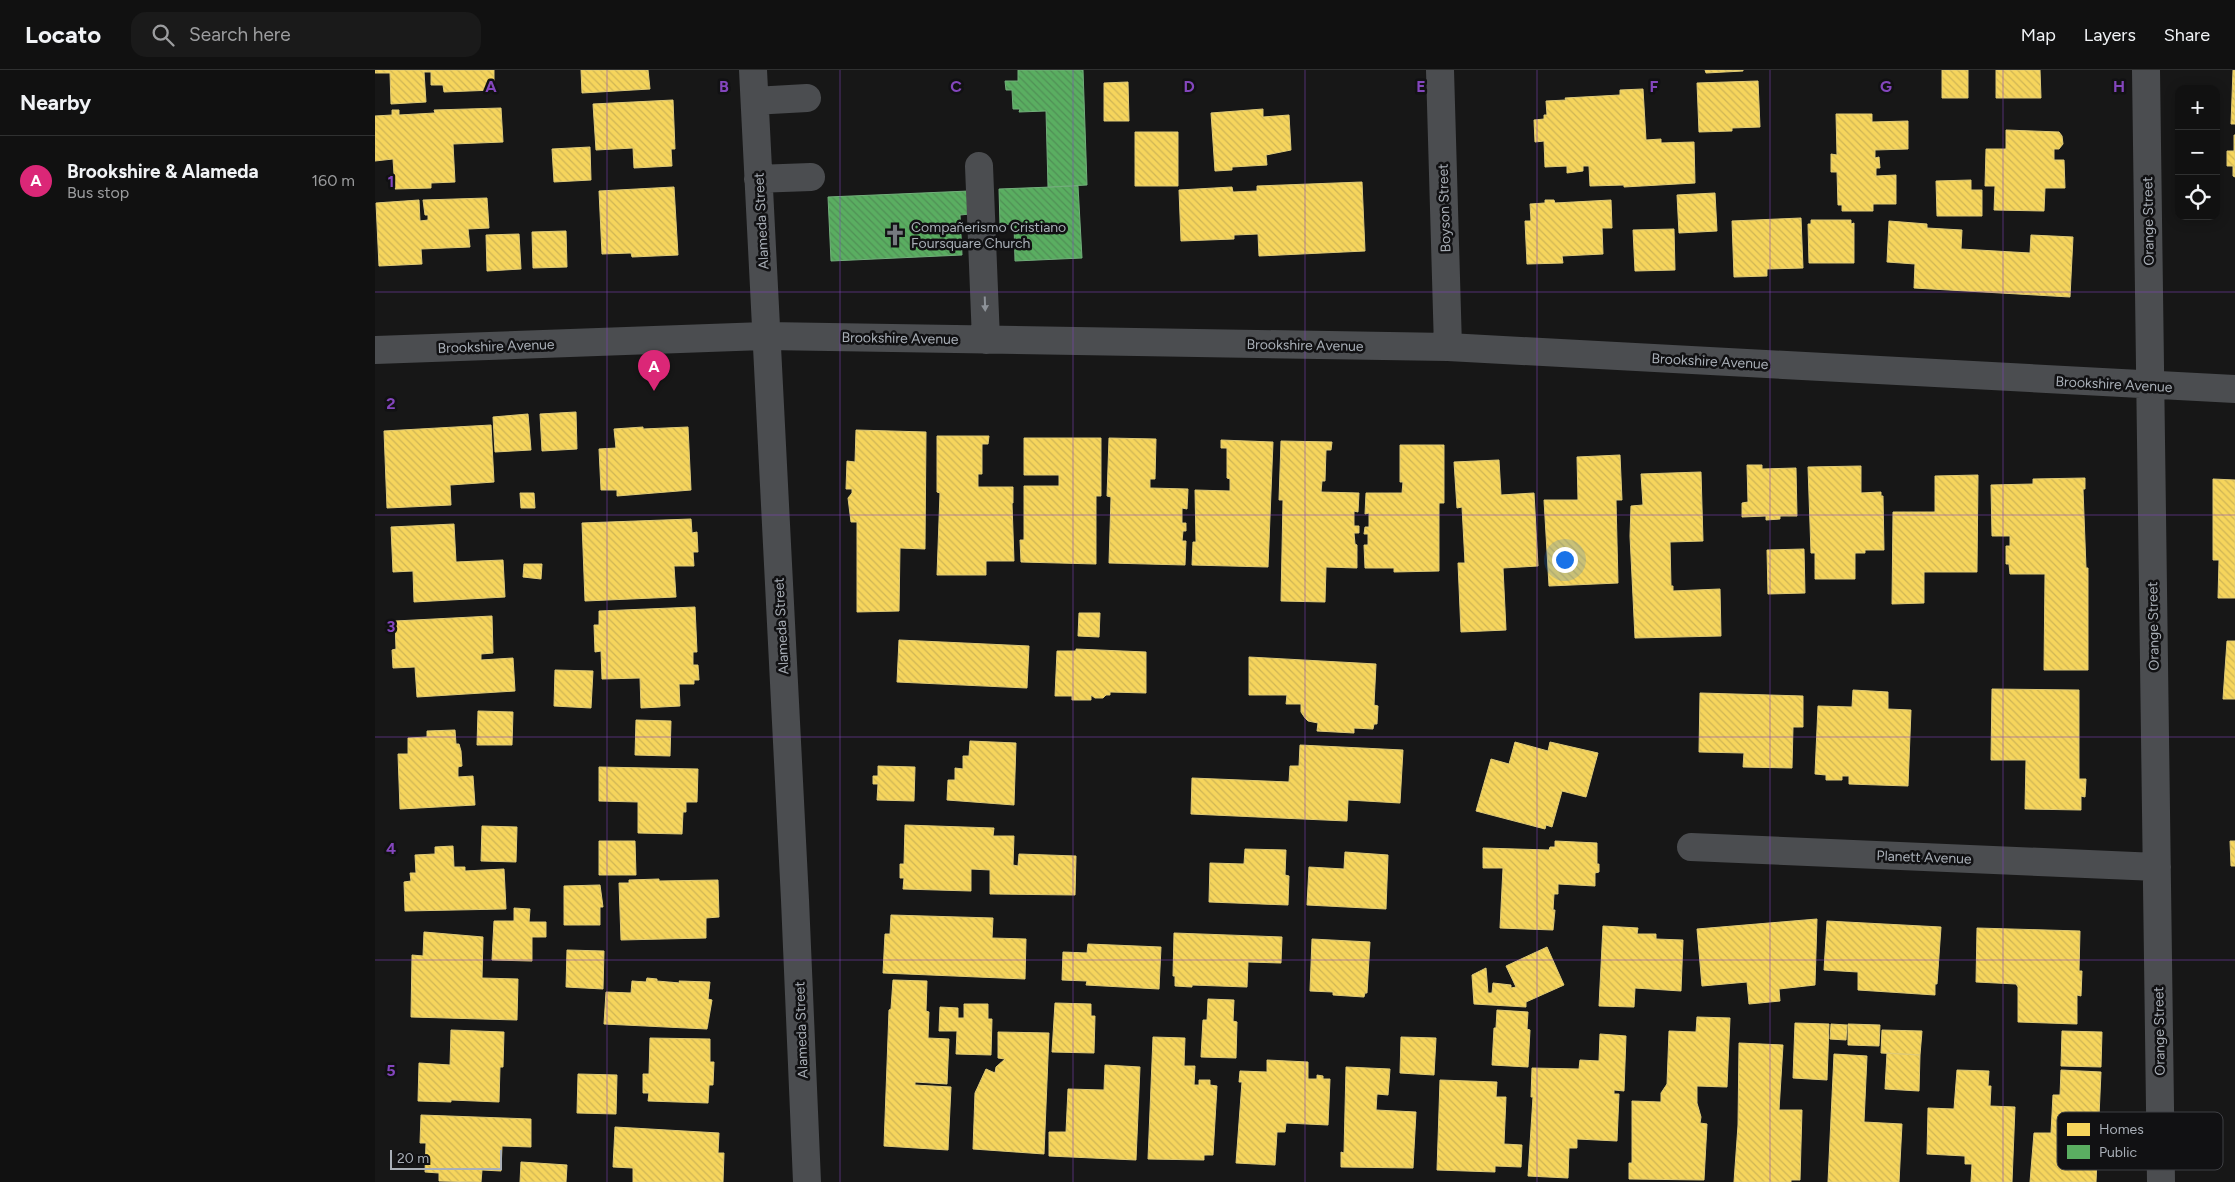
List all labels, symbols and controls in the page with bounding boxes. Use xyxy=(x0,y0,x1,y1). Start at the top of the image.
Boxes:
search box xyxy=(131,12,481,57)
text: Locato xyxy=(25,20,101,49)
icon: search xyxy=(149,21,177,49)
text: Search here xyxy=(189,23,291,46)
text: Map xyxy=(2021,24,2056,46)
text: Layers xyxy=(2084,24,2136,46)
text: Share xyxy=(2164,24,2210,46)
text: A xyxy=(485,77,497,96)
text: B xyxy=(719,77,729,96)
text: C xyxy=(950,77,962,96)
text: D xyxy=(1183,77,1195,96)
text: E xyxy=(1416,77,1426,96)
text: F xyxy=(1650,77,1659,96)
text: G xyxy=(1880,77,1892,96)
text: H xyxy=(2113,77,2125,96)
map controls xyxy=(2175,85,2220,220)
button: + xyxy=(2175,85,2220,130)
text: Nearby xyxy=(20,90,91,115)
button: − xyxy=(2175,130,2220,175)
text: Brookshire & Alameda xyxy=(67,160,259,183)
street label: Boyson Street xyxy=(1434,163,1455,253)
text: A xyxy=(30,171,42,190)
text: 160 m xyxy=(312,171,355,190)
text: 1 xyxy=(388,172,394,191)
street label: Alameda Street xyxy=(750,172,773,270)
button: locate xyxy=(2175,175,2220,220)
street label: Orange Street xyxy=(2139,176,2158,266)
text: Bus stop xyxy=(67,183,129,202)
place label: Compañerismo Cristiano Foursquare Church xyxy=(911,219,1066,252)
church icon: Compañerismo Cristiano Foursquare Church xyxy=(882,222,908,248)
one-way arrow xyxy=(981,296,989,312)
street label: Brookshire Avenue xyxy=(841,329,959,348)
street label: Brookshire Avenue xyxy=(437,336,555,357)
street label: Brookshire Avenue xyxy=(1246,336,1364,355)
pin: A xyxy=(638,350,670,391)
street label: Brookshire Avenue xyxy=(1651,350,1769,373)
street label: Brookshire Avenue xyxy=(2055,373,2173,396)
text: 2 xyxy=(386,394,396,413)
your location xyxy=(1552,547,1578,573)
street label: Alameda Street xyxy=(770,577,793,675)
street label: Orange Street xyxy=(2144,581,2163,671)
text: 3 xyxy=(387,617,396,636)
text: 4 xyxy=(386,839,396,858)
street label: Planett Avenue xyxy=(1876,847,1972,868)
street label: Alameda Street xyxy=(791,981,812,1079)
street label: Orange Street xyxy=(2150,986,2169,1076)
text: 5 xyxy=(386,1061,396,1080)
legend xyxy=(2057,1112,2223,1170)
text: Homes xyxy=(2099,1121,2144,1138)
text: Public xyxy=(2099,1144,2137,1161)
scale bar xyxy=(390,1147,503,1170)
text: 20 m xyxy=(397,1150,429,1167)

